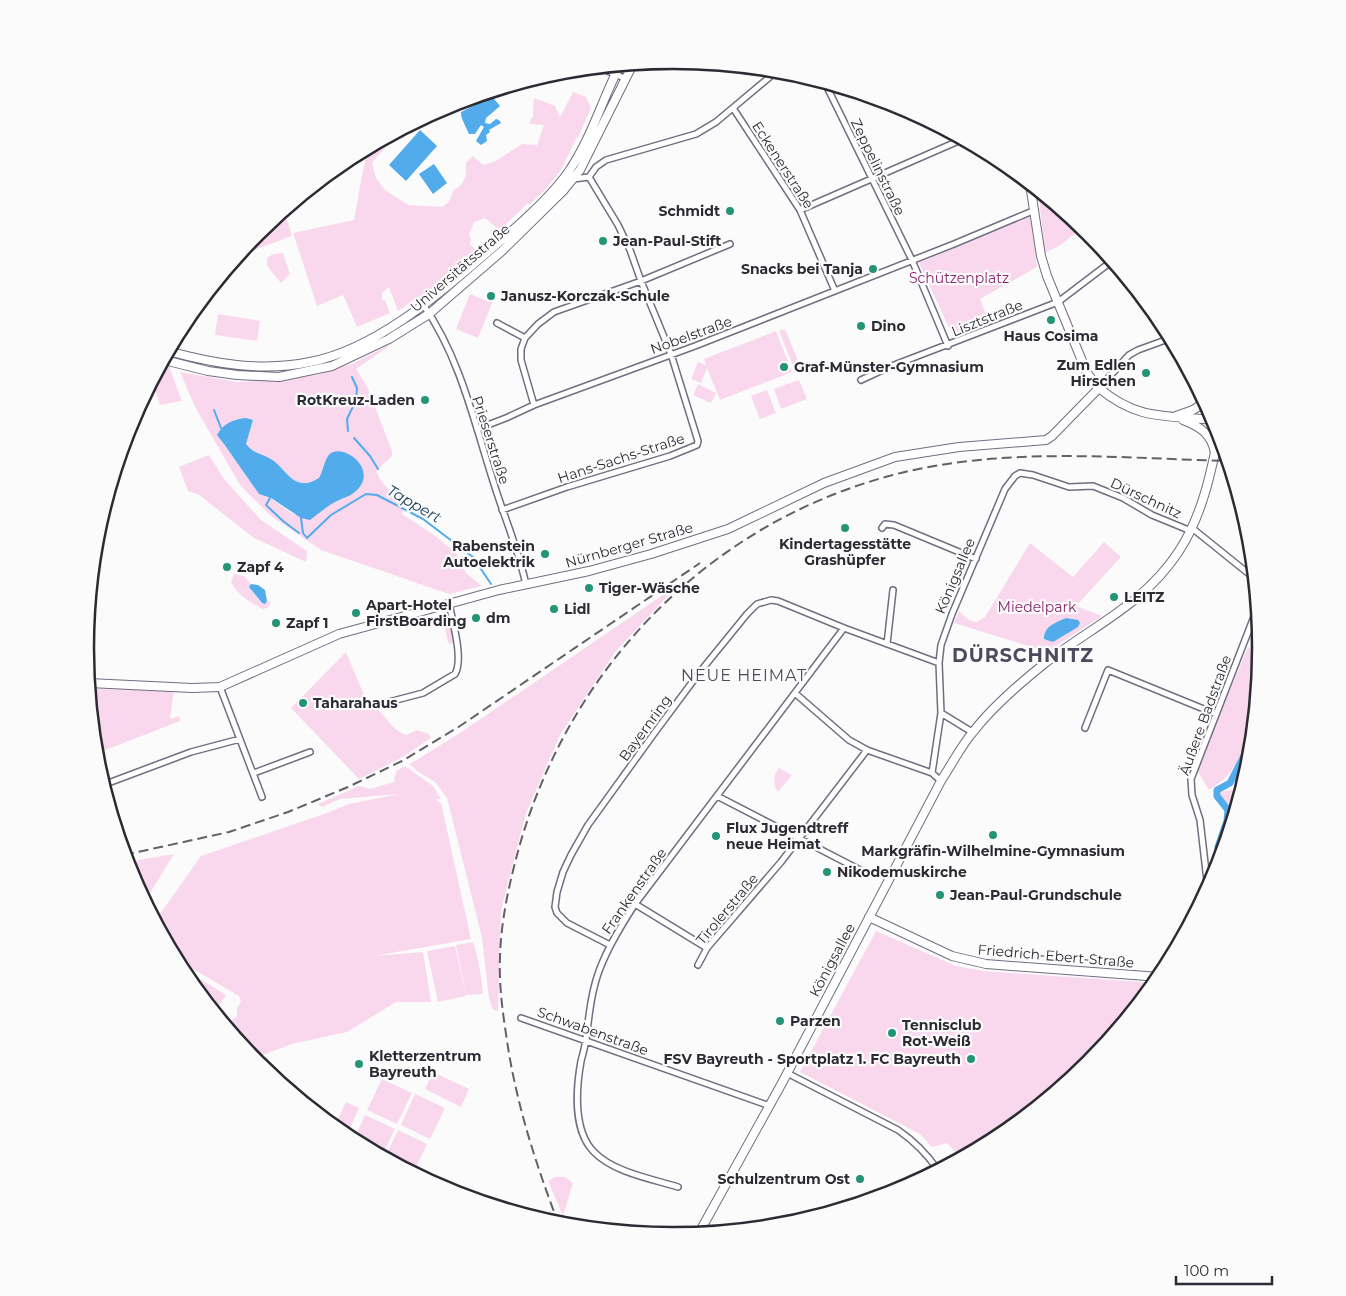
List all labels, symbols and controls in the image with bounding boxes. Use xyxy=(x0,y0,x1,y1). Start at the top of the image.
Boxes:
street label: Zeppelinstraße xyxy=(847,116,909,218)
street label: Eckenerstraße xyxy=(748,118,818,212)
place label: Schmidt xyxy=(658,202,720,220)
marker: Schmidt xyxy=(724,205,736,217)
street label: Universitätsstraße xyxy=(407,220,513,316)
place label: Jean-Paul-Stift xyxy=(612,232,721,250)
marker: Jean-Paul-Stift xyxy=(597,235,609,247)
place label: Snacks bei Tanja xyxy=(741,260,863,278)
marker: Snacks bei Tanja xyxy=(867,263,879,275)
park label: Schützenplatz xyxy=(909,269,1009,287)
place label: Janusz-Korczak-Schule xyxy=(500,287,670,305)
marker: Janusz-Korczak-Schule xyxy=(485,290,497,302)
street label: Lisztstraße xyxy=(949,296,1025,340)
street label: Nobelstraße xyxy=(648,312,734,358)
marker: Haus Cosima xyxy=(1045,314,1057,326)
place label: Dino xyxy=(871,317,906,335)
marker: Dino xyxy=(855,320,867,332)
place label: Haus Cosima xyxy=(1004,327,1098,345)
place label: Zum Edlen Hirschen xyxy=(1057,356,1136,390)
place label: Graf-Münster-Gymnasium xyxy=(794,358,984,376)
marker: Graf-Münster-Gymnasium xyxy=(778,361,790,373)
marker: Zum Edlen Hirschen xyxy=(1140,367,1152,379)
place label: RotKreuz-Laden xyxy=(297,391,415,409)
street label: Prieserstraße xyxy=(468,393,514,487)
marker: RotKreuz-Laden xyxy=(419,394,431,406)
street label: Hans-Sachs-Straße xyxy=(555,429,687,487)
street label: Dürschnitz xyxy=(1107,474,1185,522)
water label: Tappert xyxy=(384,480,445,527)
street label: Nürnberger Straße xyxy=(563,518,695,572)
marker: Kindertagesstätte Grashüpfer xyxy=(839,522,851,534)
place label: Kindertagesstätte Grashüpfer xyxy=(779,535,911,569)
street label: Königsallee xyxy=(931,535,979,617)
place label: Rabenstein Autoelektrik xyxy=(442,537,536,571)
marker: Rabenstein Autoelektrik xyxy=(539,548,551,560)
place label: Zapf 4 xyxy=(237,558,284,576)
marker: Zapf 4 xyxy=(221,561,233,573)
place label: Tiger-Wäsche xyxy=(599,579,700,597)
marker: Tiger-Wäsche xyxy=(583,582,595,594)
place label: LEITZ xyxy=(1124,588,1165,606)
marker: LEITZ xyxy=(1108,591,1120,603)
place label: Apart-Hotel FirstBoarding xyxy=(365,596,466,630)
park label: Miedelpark xyxy=(998,598,1077,616)
place label: Lidl xyxy=(564,600,591,618)
marker: Lidl xyxy=(548,603,560,615)
marker: Apart-Hotel FirstBoarding xyxy=(350,607,362,619)
place label: dm xyxy=(486,609,510,627)
marker: dm xyxy=(470,612,482,624)
place label: Zapf 1 xyxy=(286,614,329,632)
marker: Zapf 1 xyxy=(270,617,282,629)
district label: DÜRSCHNITZ xyxy=(952,644,1094,667)
street label: Äußere Badstraße xyxy=(1175,652,1235,778)
district label: NEUE HEIMAT xyxy=(681,666,807,685)
street label: Bayernring xyxy=(615,691,675,765)
place label: Taharahaus xyxy=(313,694,398,712)
marker: Taharahaus xyxy=(297,697,309,709)
place label: Flux Jugendtreff neue Heimat xyxy=(726,819,849,853)
marker: Markgräfin-Wilhelmine-Gymnasium xyxy=(987,829,999,841)
marker: Flux Jugendtreff neue Heimat xyxy=(710,830,722,842)
place label: Markgräfin-Wilhelmine-Gymnasium xyxy=(861,842,1125,860)
street label: Frankenstraße xyxy=(598,844,670,938)
place label: Nikodemuskirche xyxy=(837,863,967,881)
marker: Nikodemuskirche xyxy=(821,866,833,878)
street label: Tirolerstraße xyxy=(692,870,762,948)
place label: Jean-Paul-Grundschule xyxy=(949,886,1122,904)
marker: Jean-Paul-Grundschule xyxy=(934,889,946,901)
street label: Königsallee xyxy=(805,920,859,1000)
street label: Friedrich-Ebert-Straße xyxy=(977,940,1135,972)
street label: Schwabenstraße xyxy=(535,1003,651,1059)
place label: Parzen xyxy=(790,1012,841,1030)
marker: Parzen xyxy=(774,1015,786,1027)
place label: Tennisclub Rot-Weiß xyxy=(902,1016,982,1050)
marker: Tennisclub Rot-Weiß xyxy=(886,1027,898,1039)
place label: Kletterzentrum Bayreuth xyxy=(369,1047,482,1081)
place label: FSV Bayreuth - Sportplatz 1. FC Bayreuth xyxy=(664,1050,961,1068)
marker: FSV Bayreuth - Sportplatz 1. FC Bayreuth xyxy=(965,1053,977,1065)
marker: Kletterzentrum Bayreuth xyxy=(353,1058,365,1070)
place label: Schulzentrum Ost xyxy=(718,1170,850,1188)
marker: Schulzentrum Ost xyxy=(854,1173,866,1185)
scale bar xyxy=(1176,1254,1272,1286)
text: 100 m xyxy=(1184,1261,1229,1280)

